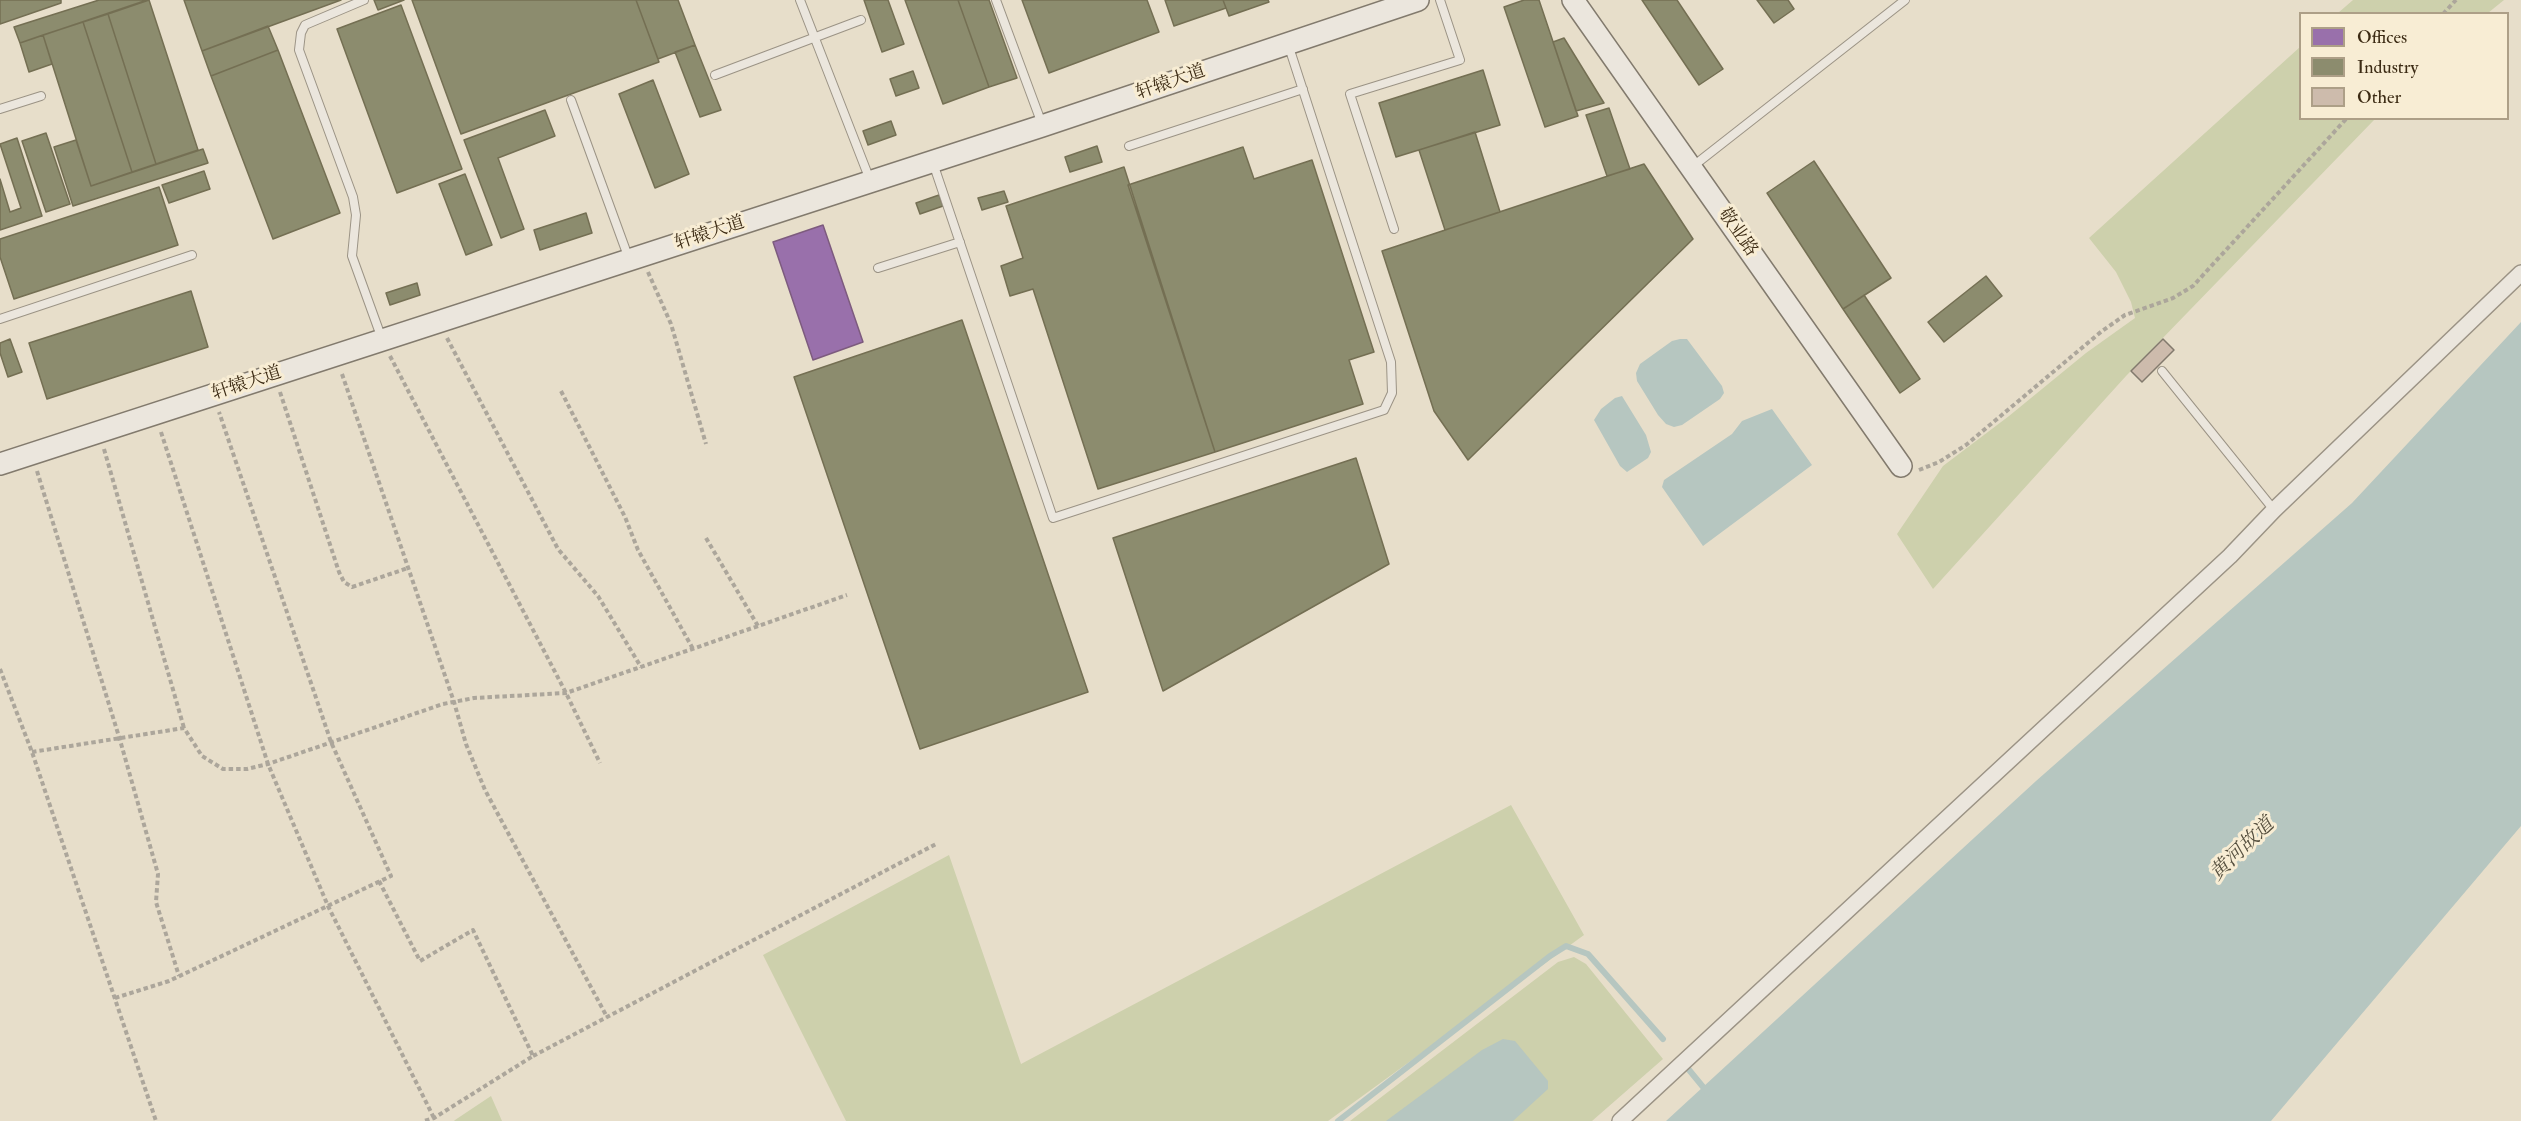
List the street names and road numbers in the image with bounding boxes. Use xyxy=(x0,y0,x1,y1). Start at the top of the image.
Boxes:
street label: 轩辕大道 xyxy=(1133,61,1209,105)
street label: 敬业路 xyxy=(1713,205,1761,261)
street label: 轩辕大道 xyxy=(672,213,748,255)
street label: 轩辕大道 xyxy=(209,363,285,405)

